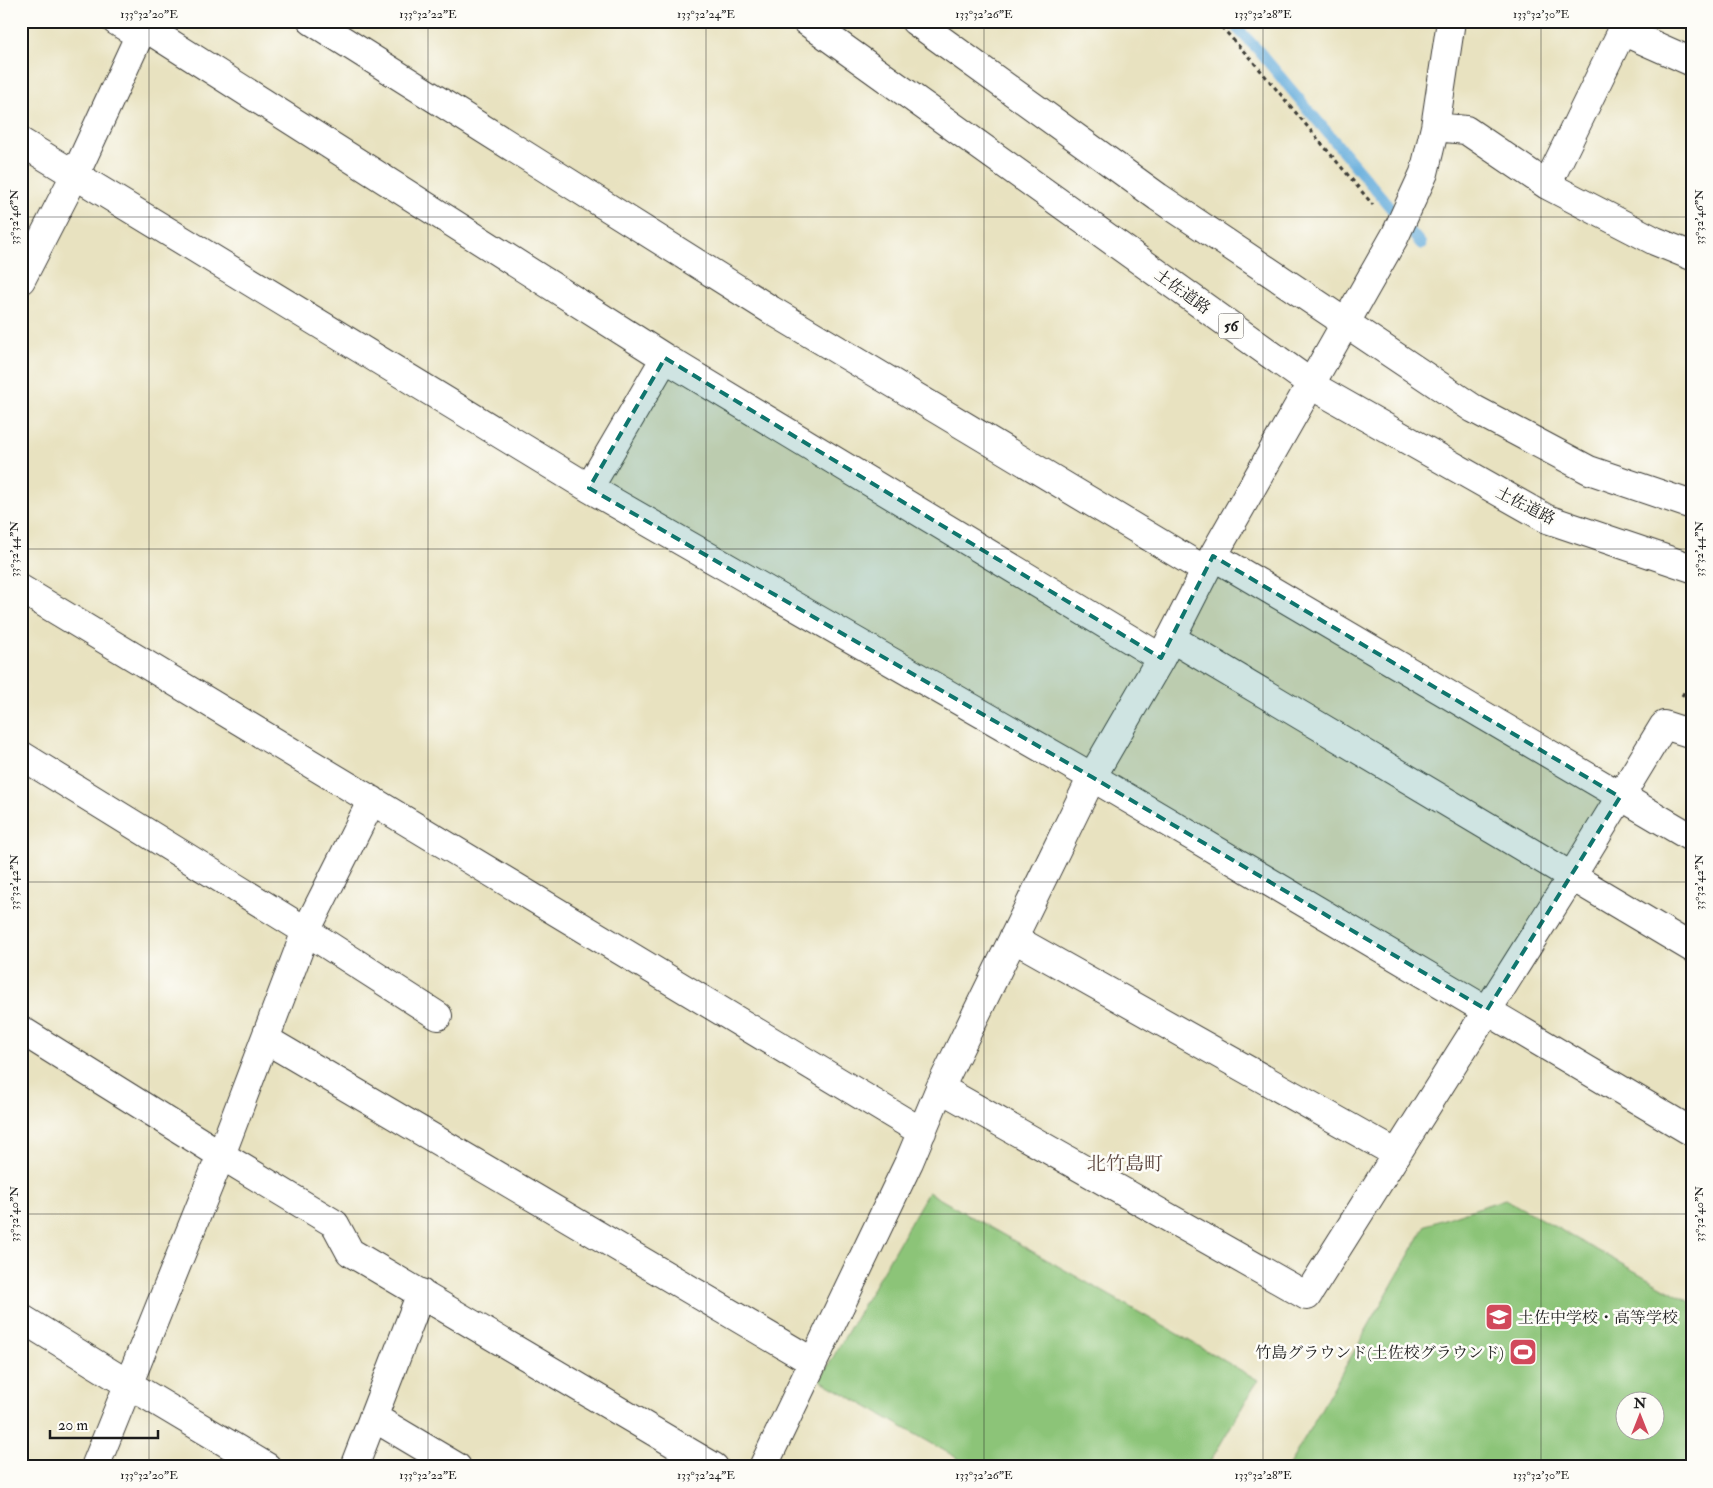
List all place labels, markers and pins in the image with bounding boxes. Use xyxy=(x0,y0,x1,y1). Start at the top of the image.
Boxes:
school or university icon: 土佐中学校・高等学校 xyxy=(1484,1302,1514,1332)
place label: 土佐中学校・高等学校 xyxy=(1518,1308,1678,1328)
sports icon: 竹島グラウンド(土佐校グラウンド) xyxy=(1508,1337,1538,1367)
place label: 竹島グラウンド(土佐校グラウンド) xyxy=(1255,1343,1504,1363)

